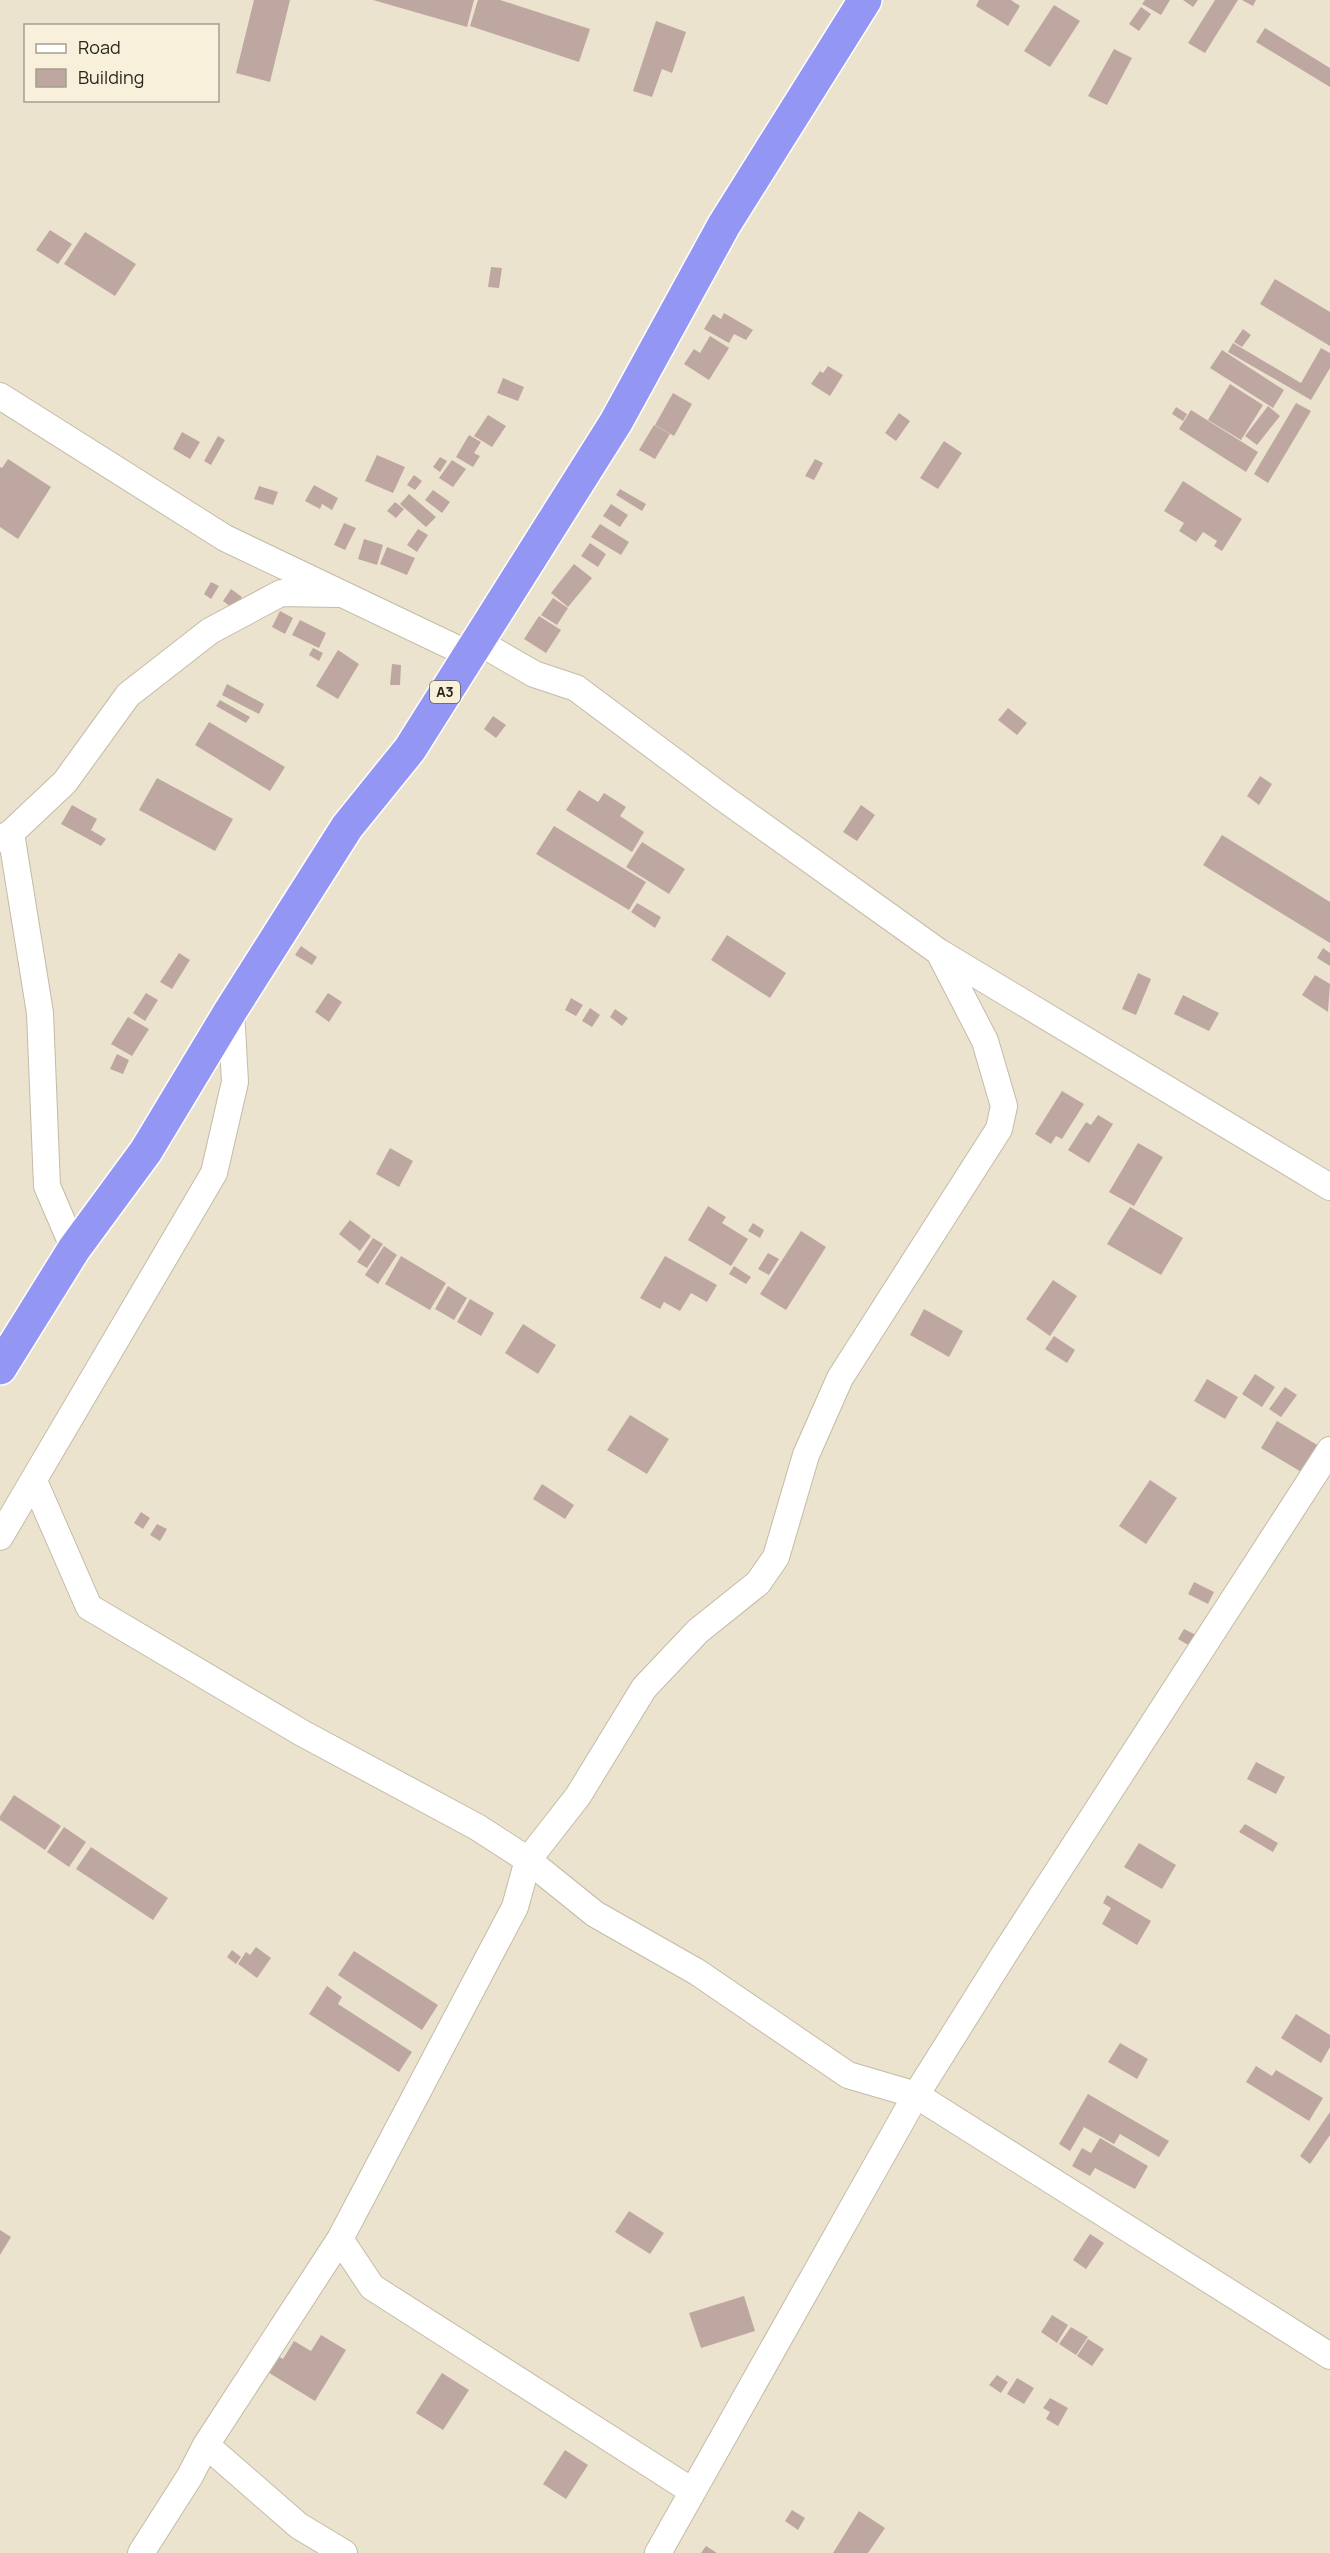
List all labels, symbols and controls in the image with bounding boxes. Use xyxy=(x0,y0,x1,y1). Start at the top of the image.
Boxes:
legend xyxy=(24,24,219,102)
text: Road xyxy=(78,35,121,59)
text: Building xyxy=(78,65,144,89)
road number: A3 xyxy=(430,681,460,703)

